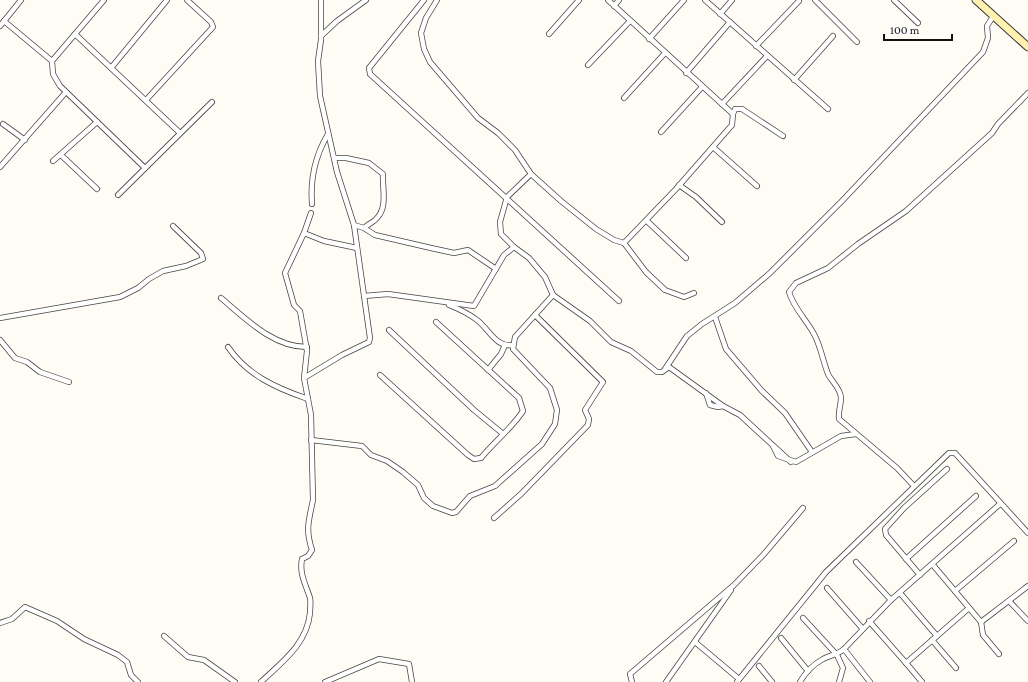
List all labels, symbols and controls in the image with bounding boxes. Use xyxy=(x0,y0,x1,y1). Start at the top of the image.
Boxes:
scale bar xyxy=(884,16,952,42)
text: 100 m xyxy=(890,23,920,37)

